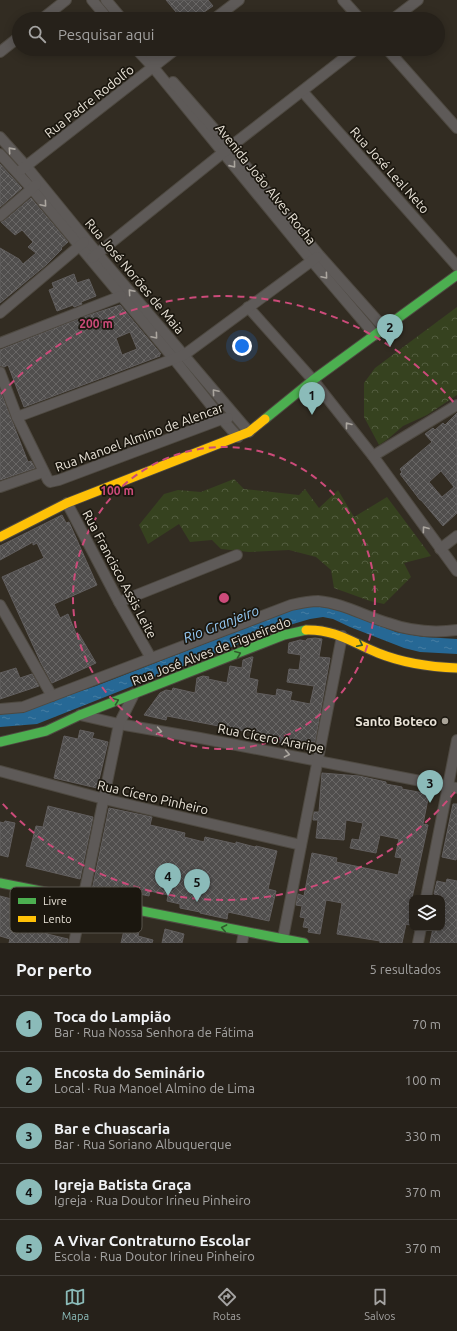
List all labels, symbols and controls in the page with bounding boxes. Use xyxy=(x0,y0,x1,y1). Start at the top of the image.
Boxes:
search box xyxy=(12,12,445,56)
icon: search xyxy=(26,23,48,45)
text: Pesquisar aqui xyxy=(58,26,154,43)
street label: Rua Padre Rodolfo xyxy=(42,62,136,140)
street label: Avenida João Alves Rocha xyxy=(213,121,319,247)
street label: Rua José Leal Neto xyxy=(348,124,432,216)
one-way arrow xyxy=(9,147,16,155)
one-way arrow xyxy=(228,160,235,167)
one-way arrow xyxy=(40,199,47,207)
street label: Rua José Norões de Maia xyxy=(83,216,187,336)
one-way arrow xyxy=(320,271,327,278)
one-way arrow xyxy=(129,289,136,297)
pin: 2 xyxy=(377,314,403,347)
text: 200 m xyxy=(79,317,113,330)
one-way arrow xyxy=(150,331,157,339)
your location xyxy=(232,336,252,356)
pin: 1 xyxy=(299,382,325,415)
one-way arrow xyxy=(212,389,219,397)
street label: Rua Manoel Almino de Alencar xyxy=(53,400,225,474)
one-way arrow xyxy=(345,422,352,429)
text: 100 m xyxy=(100,484,134,497)
street label: Rua Francisco Assis Leite xyxy=(80,508,160,640)
one-way arrow xyxy=(422,526,430,533)
centre of rings xyxy=(217,591,231,605)
water label: Rio Granjeiro xyxy=(181,602,261,646)
street label: Rua José Alves de Figueiredo xyxy=(129,614,293,688)
one-way arrow xyxy=(356,639,364,647)
one-way arrow xyxy=(234,651,241,659)
one-way arrow xyxy=(112,698,120,706)
place label: Santo Boteco xyxy=(355,714,437,728)
marker: Santo Boteco xyxy=(440,716,450,726)
street label: Rua Cícero Araripe xyxy=(217,721,325,755)
one-way arrow xyxy=(156,726,162,735)
one-way arrow xyxy=(284,750,290,758)
pin: 3 xyxy=(417,770,443,803)
street label: Rua Cícero Pinheiro xyxy=(96,777,210,817)
pin: 4 xyxy=(155,863,181,896)
pin: 5 xyxy=(184,869,210,902)
legend xyxy=(10,887,142,933)
text: Livre xyxy=(43,895,67,907)
map controls xyxy=(409,895,445,931)
button: layers xyxy=(409,895,445,931)
text: Lento xyxy=(43,913,72,925)
one-way arrow xyxy=(221,925,227,933)
text: Por perto xyxy=(16,960,92,979)
text: 5 resultados xyxy=(370,962,441,976)
text: Toca do Lampião xyxy=(54,1008,171,1025)
text: 1 xyxy=(25,1017,33,1031)
text: 70 m xyxy=(412,1017,441,1031)
text: Bar · Rua Nossa Senhora de Fátima xyxy=(54,1025,254,1039)
text: Encosta do Seminário xyxy=(54,1064,205,1081)
text: 2 xyxy=(25,1073,33,1087)
text: 100 m xyxy=(405,1073,441,1087)
text: Local · Rua Manoel Almino de Lima xyxy=(54,1081,255,1095)
text: Bar e Chuascaria xyxy=(54,1120,170,1137)
text: 3 xyxy=(25,1129,33,1143)
text: 330 m xyxy=(405,1129,441,1143)
text: Bar · Rua Soriano Albuquerque xyxy=(54,1137,232,1151)
text: Igreja Batista Graça xyxy=(54,1176,191,1193)
text: 4 xyxy=(25,1185,33,1199)
text: 370 m xyxy=(405,1185,441,1199)
text: Igreja · Rua Doutor Irineu Pinheiro xyxy=(54,1193,251,1207)
text: A Vivar Contraturno Escolar xyxy=(54,1232,251,1249)
text: 5 xyxy=(25,1241,33,1255)
text: 370 m xyxy=(405,1241,441,1255)
text: Escola · Rua Doutor Irineu Pinheiro xyxy=(54,1249,255,1263)
tab: Mapa xyxy=(62,1286,89,1322)
tab: Rotas xyxy=(213,1286,241,1322)
tab: Salvos xyxy=(364,1286,395,1322)

